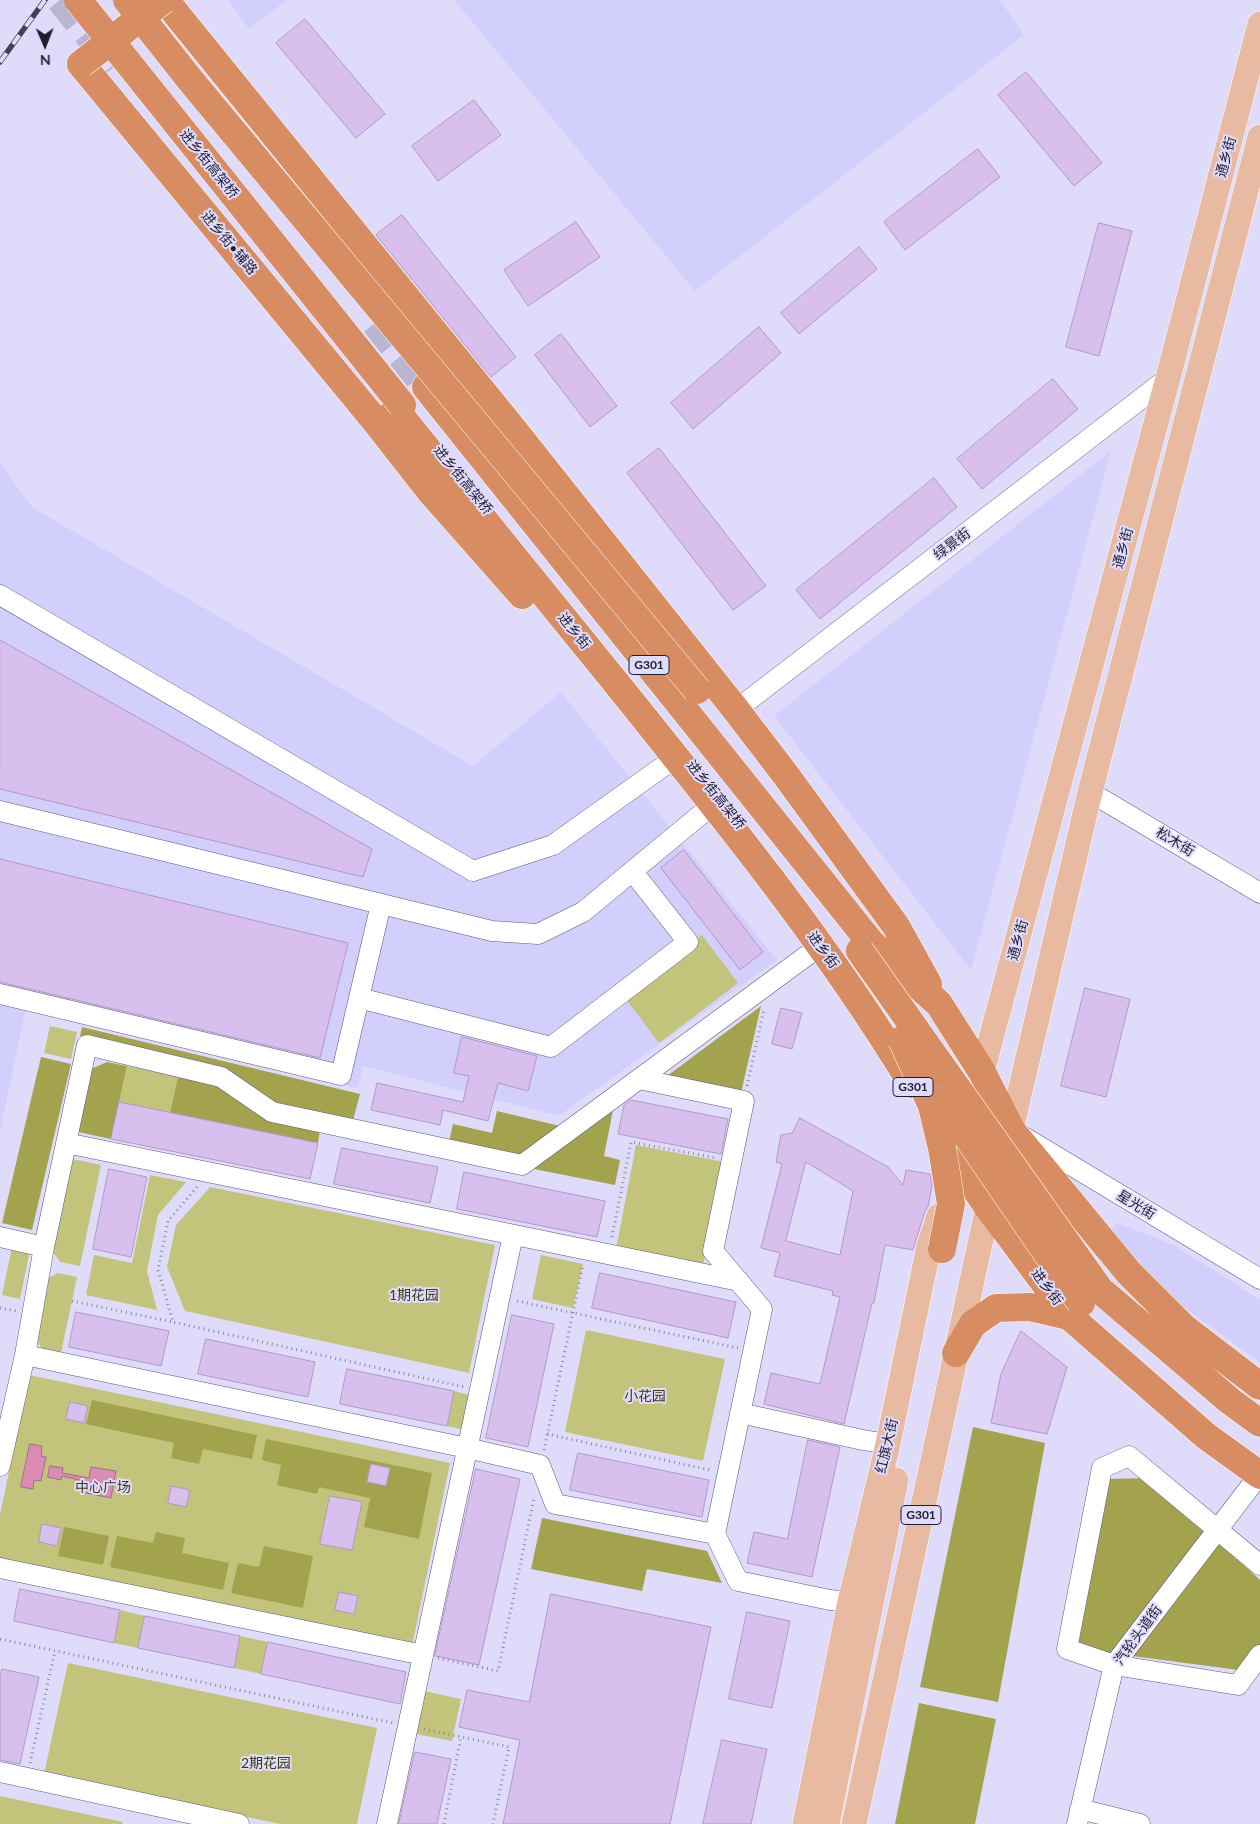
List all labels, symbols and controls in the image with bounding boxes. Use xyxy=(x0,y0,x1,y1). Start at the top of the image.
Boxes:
north arrow xyxy=(20,20,70,70)
text: N xyxy=(40,52,51,69)
street label: 进乡街高架桥 xyxy=(176,126,242,202)
street label: 通乡街 xyxy=(1212,135,1240,179)
street label: 进乡街•辅路 xyxy=(197,208,261,278)
street label: 进乡街高架桥 xyxy=(430,442,496,518)
street label: 绿景街 xyxy=(930,525,974,563)
street label: 通乡街 xyxy=(1109,526,1137,570)
street label: 进乡街 xyxy=(554,609,594,653)
road number: G301 xyxy=(629,656,669,674)
street label: 进乡街高架桥 xyxy=(683,757,749,833)
street label: 松木街 xyxy=(1153,824,1197,860)
street label: 通乡街 xyxy=(1004,918,1032,962)
street label: 进乡街 xyxy=(804,928,842,972)
road number: G301 xyxy=(893,1078,933,1096)
street label: 星光街 xyxy=(1114,1187,1158,1223)
street label: 进乡街 xyxy=(1028,1265,1066,1309)
park label: 1期花园 xyxy=(389,1287,439,1303)
park label: 小花园 xyxy=(624,1388,666,1404)
street label: 红旗大街 xyxy=(873,1417,901,1475)
park label: 中心广场 xyxy=(75,1479,131,1495)
road number: G301 xyxy=(901,1506,941,1524)
street label: 汽轮头道街 xyxy=(1111,1602,1165,1668)
park label: 2期花园 xyxy=(241,1755,291,1771)

